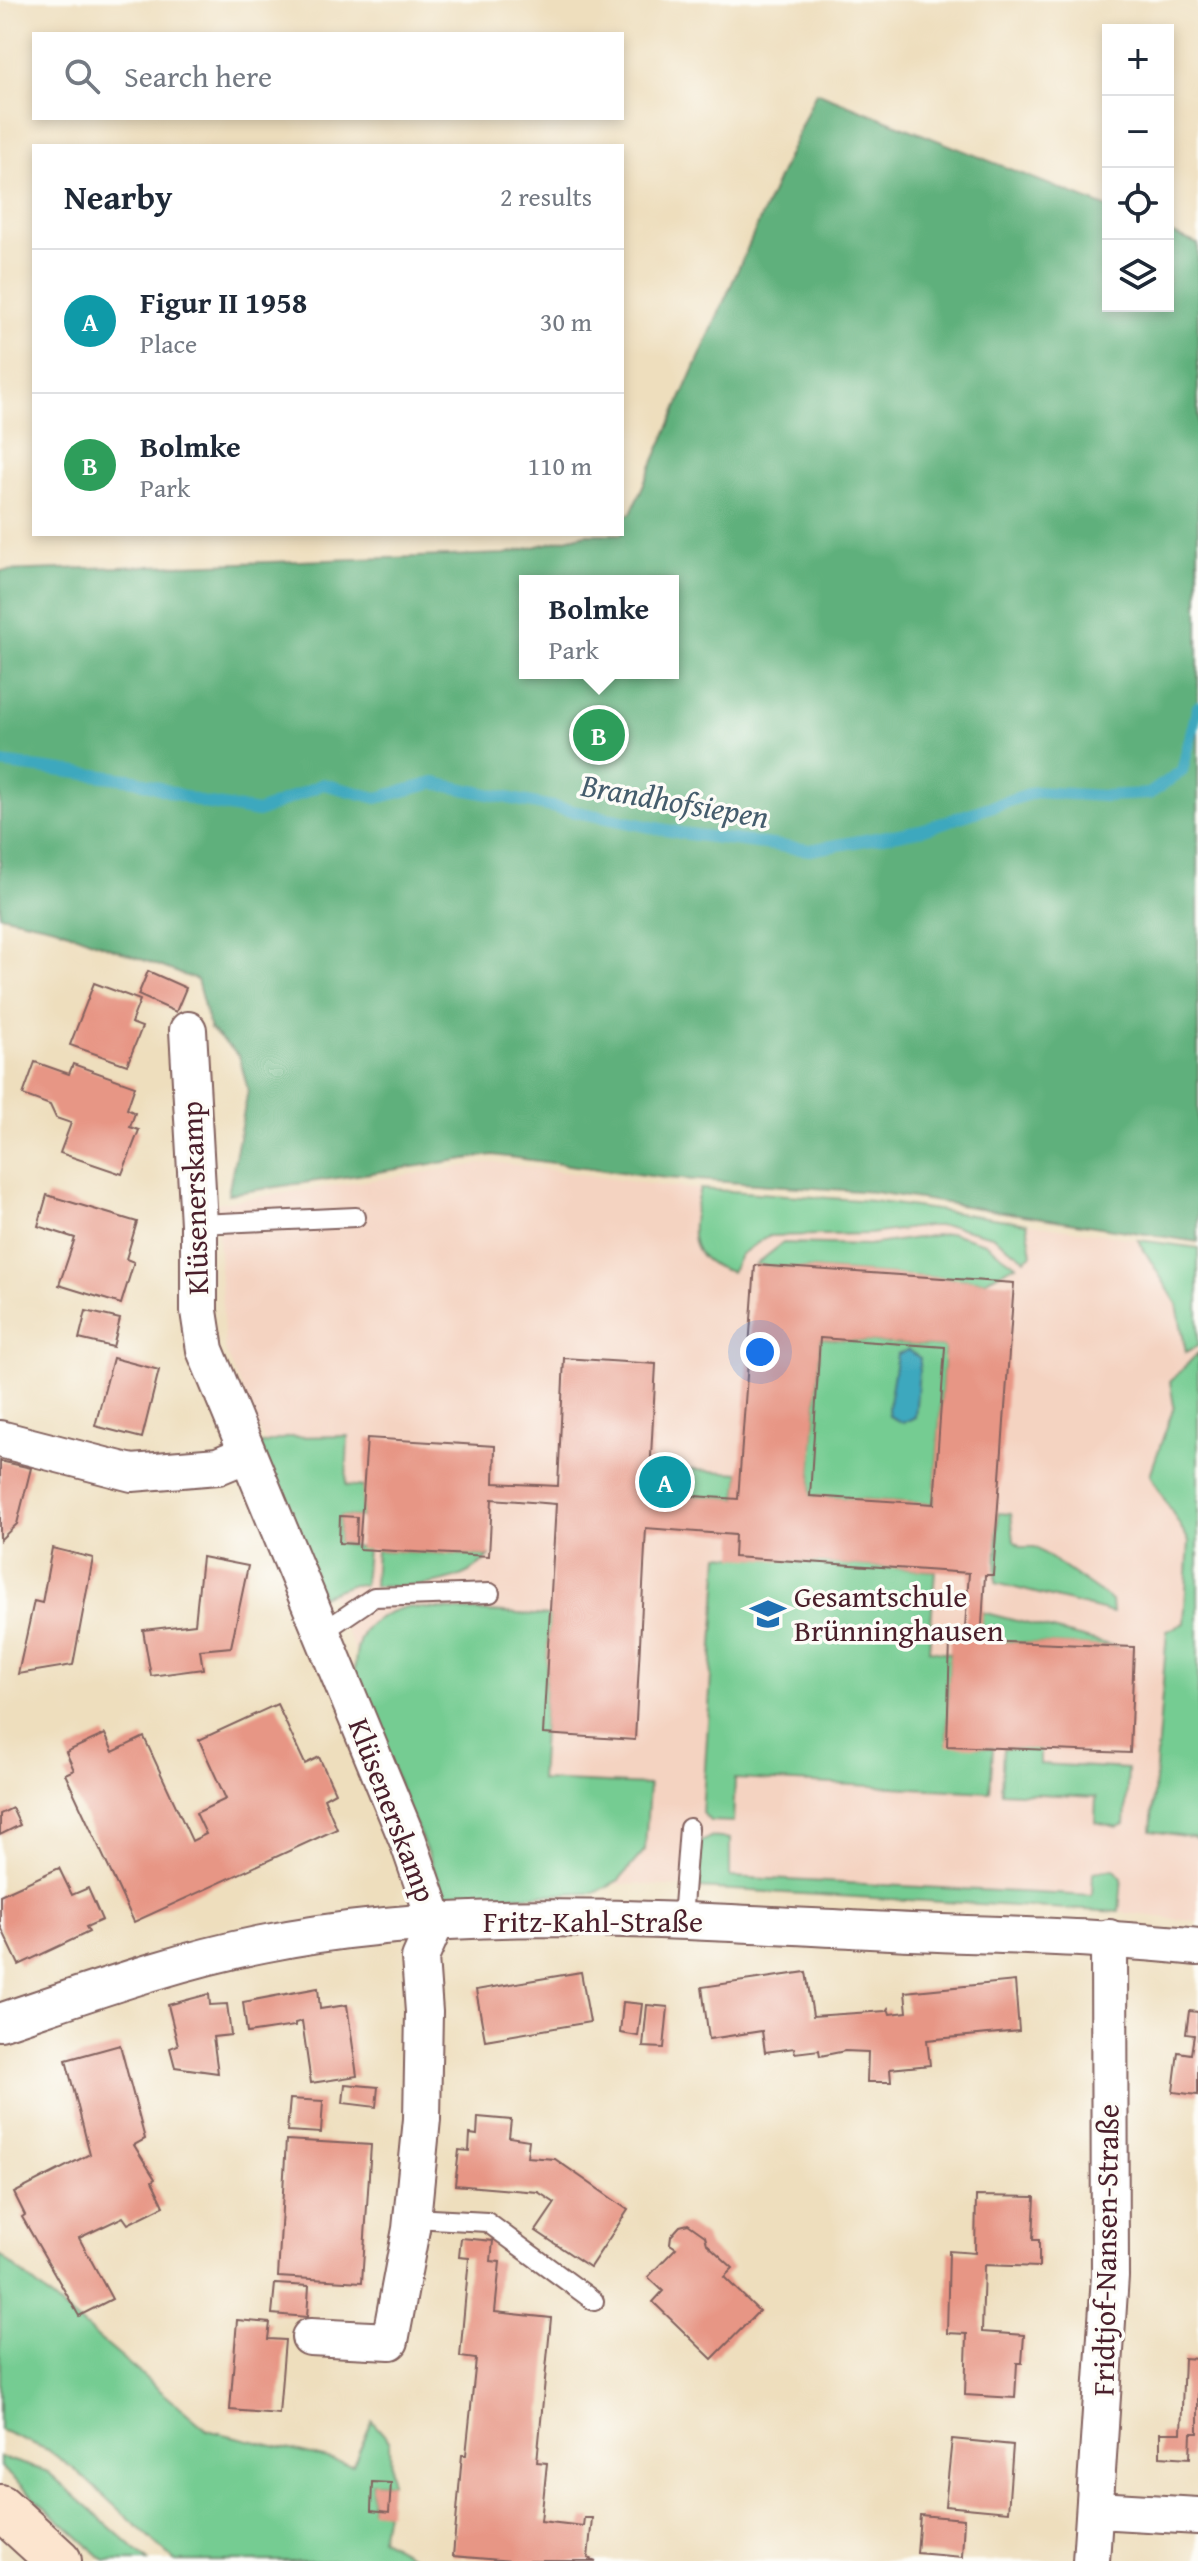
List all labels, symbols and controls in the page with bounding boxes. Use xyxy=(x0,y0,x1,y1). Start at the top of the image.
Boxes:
map controls xyxy=(1102,24,1174,312)
button: + xyxy=(1102,24,1174,96)
search box xyxy=(32,32,624,120)
icon: search xyxy=(60,54,104,98)
text: Search here xyxy=(124,54,272,98)
button: − xyxy=(1102,96,1174,168)
button: locate xyxy=(1102,168,1174,240)
text: Nearby xyxy=(64,172,173,221)
text: 2 results xyxy=(500,177,592,216)
button: layers xyxy=(1102,240,1174,312)
text: Figur II 1958 xyxy=(140,280,307,324)
text: A xyxy=(82,302,98,341)
text: 30 m xyxy=(540,302,592,341)
text: Place xyxy=(140,324,197,363)
text: Bolmke xyxy=(140,424,241,468)
text: B xyxy=(82,446,98,485)
text: 110 m xyxy=(527,446,592,485)
text: Park xyxy=(140,468,190,507)
popup xyxy=(519,575,679,679)
text: Bolmke xyxy=(549,586,649,630)
text: Park xyxy=(549,630,599,669)
pin: B xyxy=(573,705,625,765)
water label: Brandhofsiepen xyxy=(577,761,773,840)
street label: Klüsenerskamp xyxy=(169,1100,219,1296)
your location xyxy=(740,1332,780,1372)
pin: A xyxy=(639,1452,691,1512)
place label: Gesamtschule Brünninghausen xyxy=(794,1574,1004,1652)
school or university icon: Gesamtschule Brünninghausen xyxy=(749,1595,787,1633)
street label: Klüsenerskamp xyxy=(338,1711,448,1908)
street label: Fritz-Kahl-Straße xyxy=(483,1899,703,1943)
street label: Fridtjof-Nansen-Straße xyxy=(1080,2103,1130,2396)

